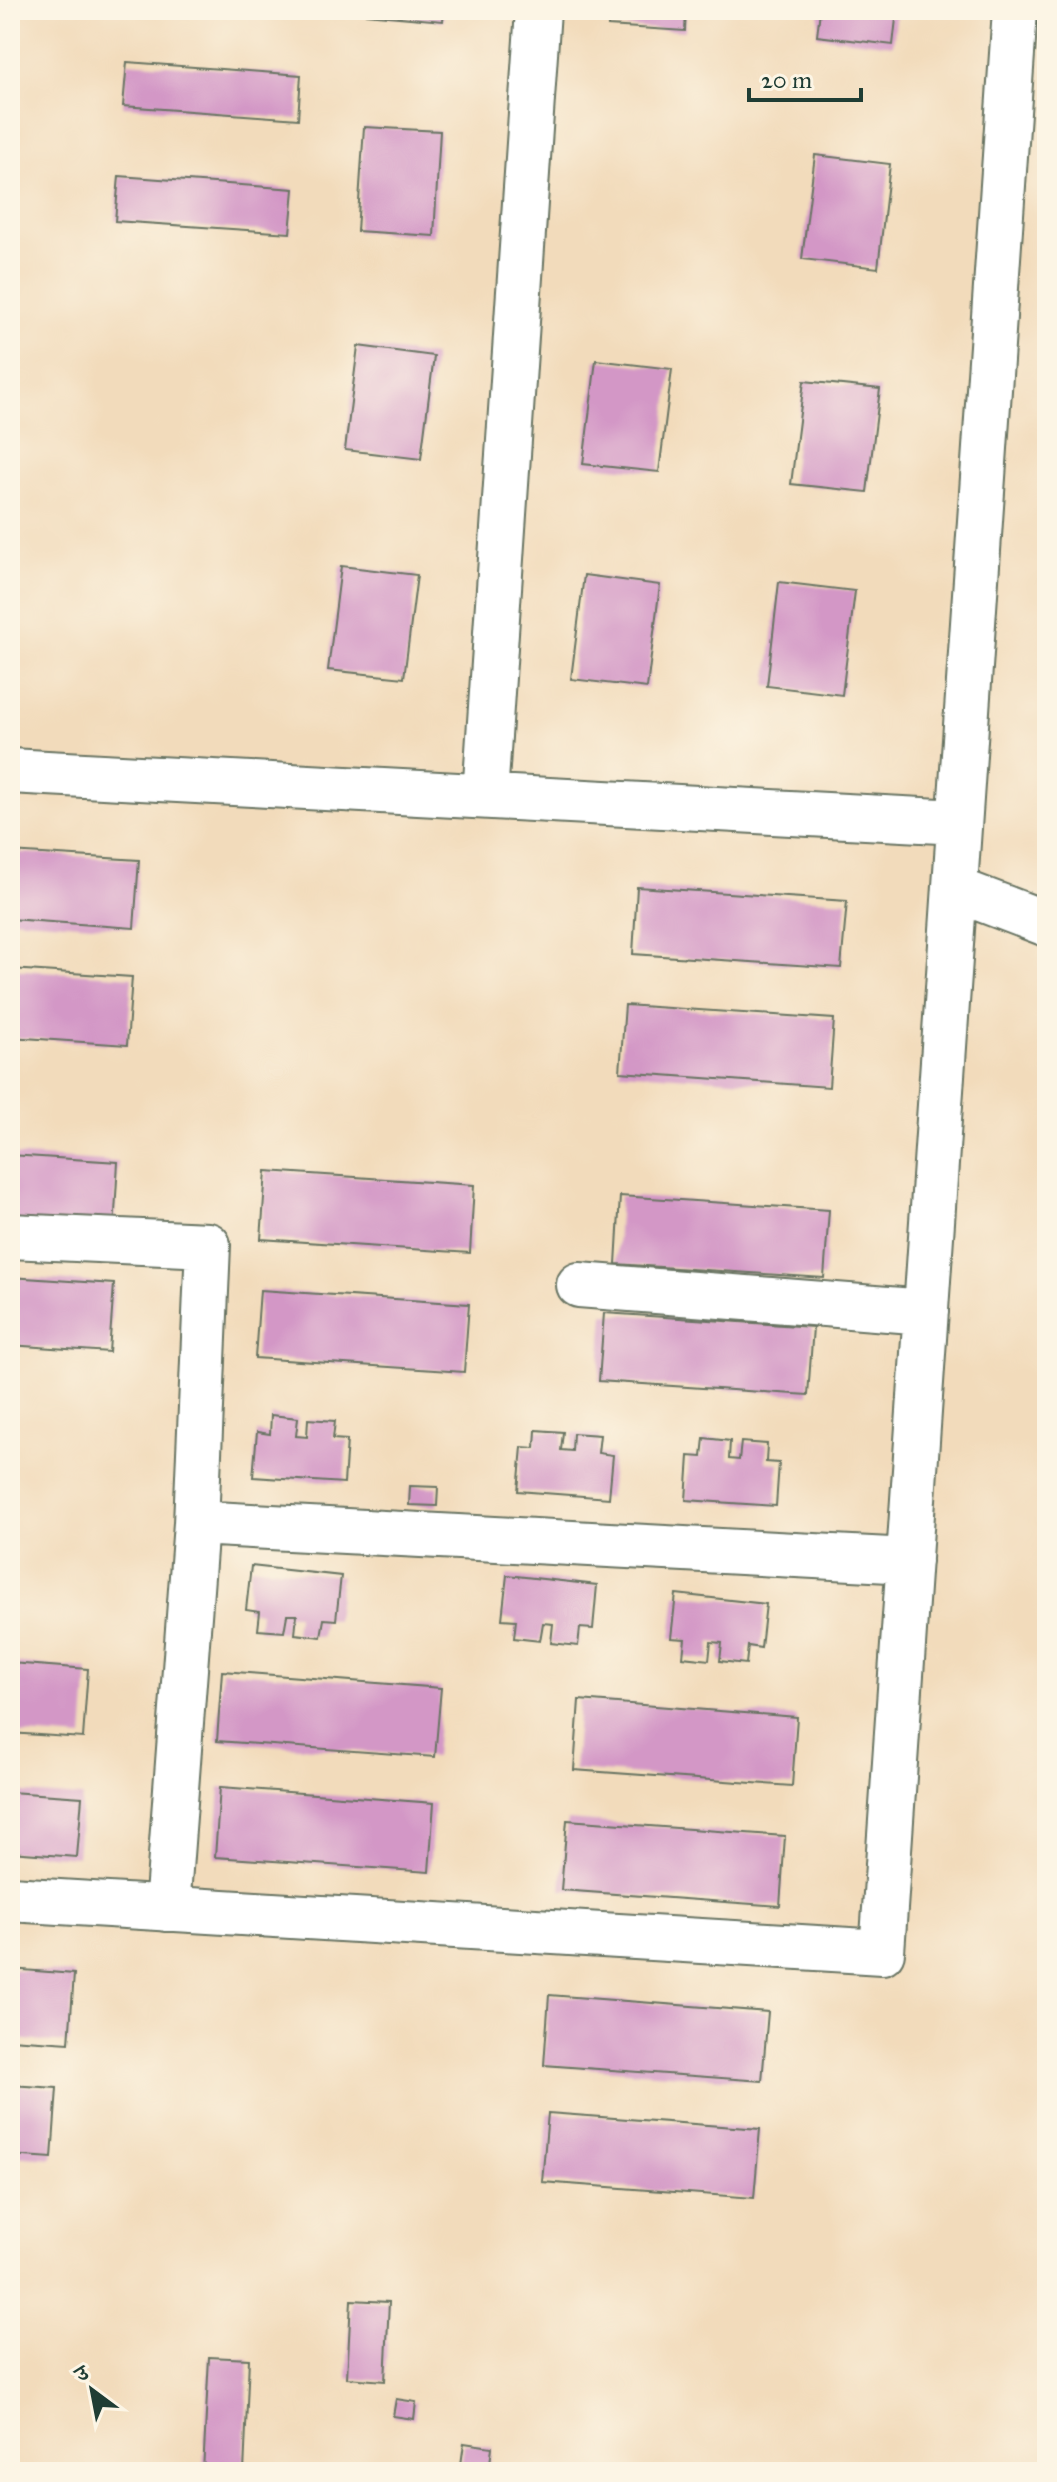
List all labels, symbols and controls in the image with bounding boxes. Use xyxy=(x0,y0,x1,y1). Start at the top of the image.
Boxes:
scale bar xyxy=(749,52,861,102)
text: 20 m xyxy=(761,65,812,95)
north arrow xyxy=(52,2350,132,2430)
text: उ xyxy=(68,2358,95,2389)

